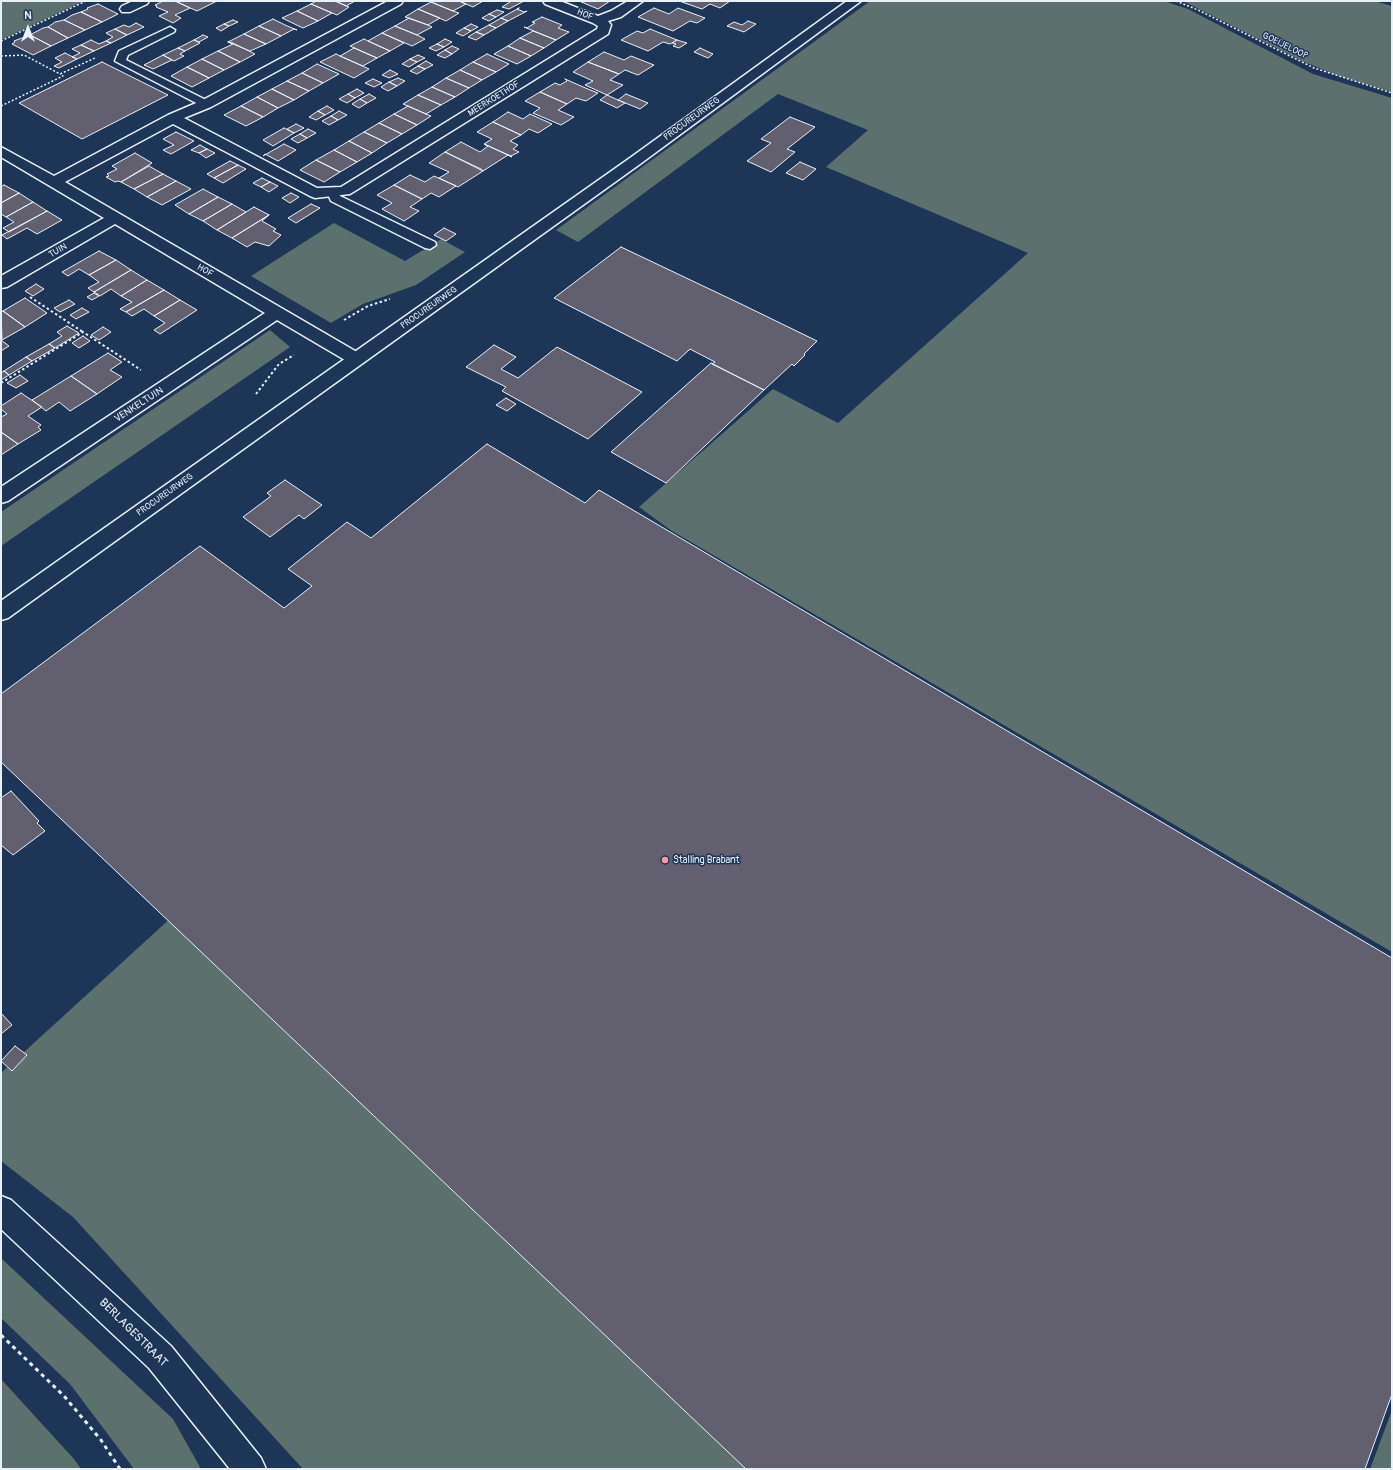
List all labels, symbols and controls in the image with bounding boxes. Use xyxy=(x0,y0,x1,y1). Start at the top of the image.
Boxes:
street label: HOF xyxy=(575,7,595,23)
north arrow xyxy=(8,8,48,48)
text: N xyxy=(24,9,32,22)
street label: GOEIJELOOP xyxy=(1260,30,1310,62)
street label: MEERKOETHOF xyxy=(466,79,522,119)
street label: PROCUREURWEG xyxy=(662,95,722,143)
street label: TUIN xyxy=(47,241,69,261)
street label: HOF xyxy=(195,262,215,280)
street label: PROCUREURWEG xyxy=(399,284,459,332)
street label: VENKELTUIN xyxy=(112,385,166,425)
street label: PROCUREURWEG xyxy=(135,471,195,519)
place label: Stalling Brabant xyxy=(673,854,740,866)
marker: Stalling Brabant xyxy=(660,855,670,865)
street label: BERLAGESTRAAT xyxy=(96,1296,170,1370)

